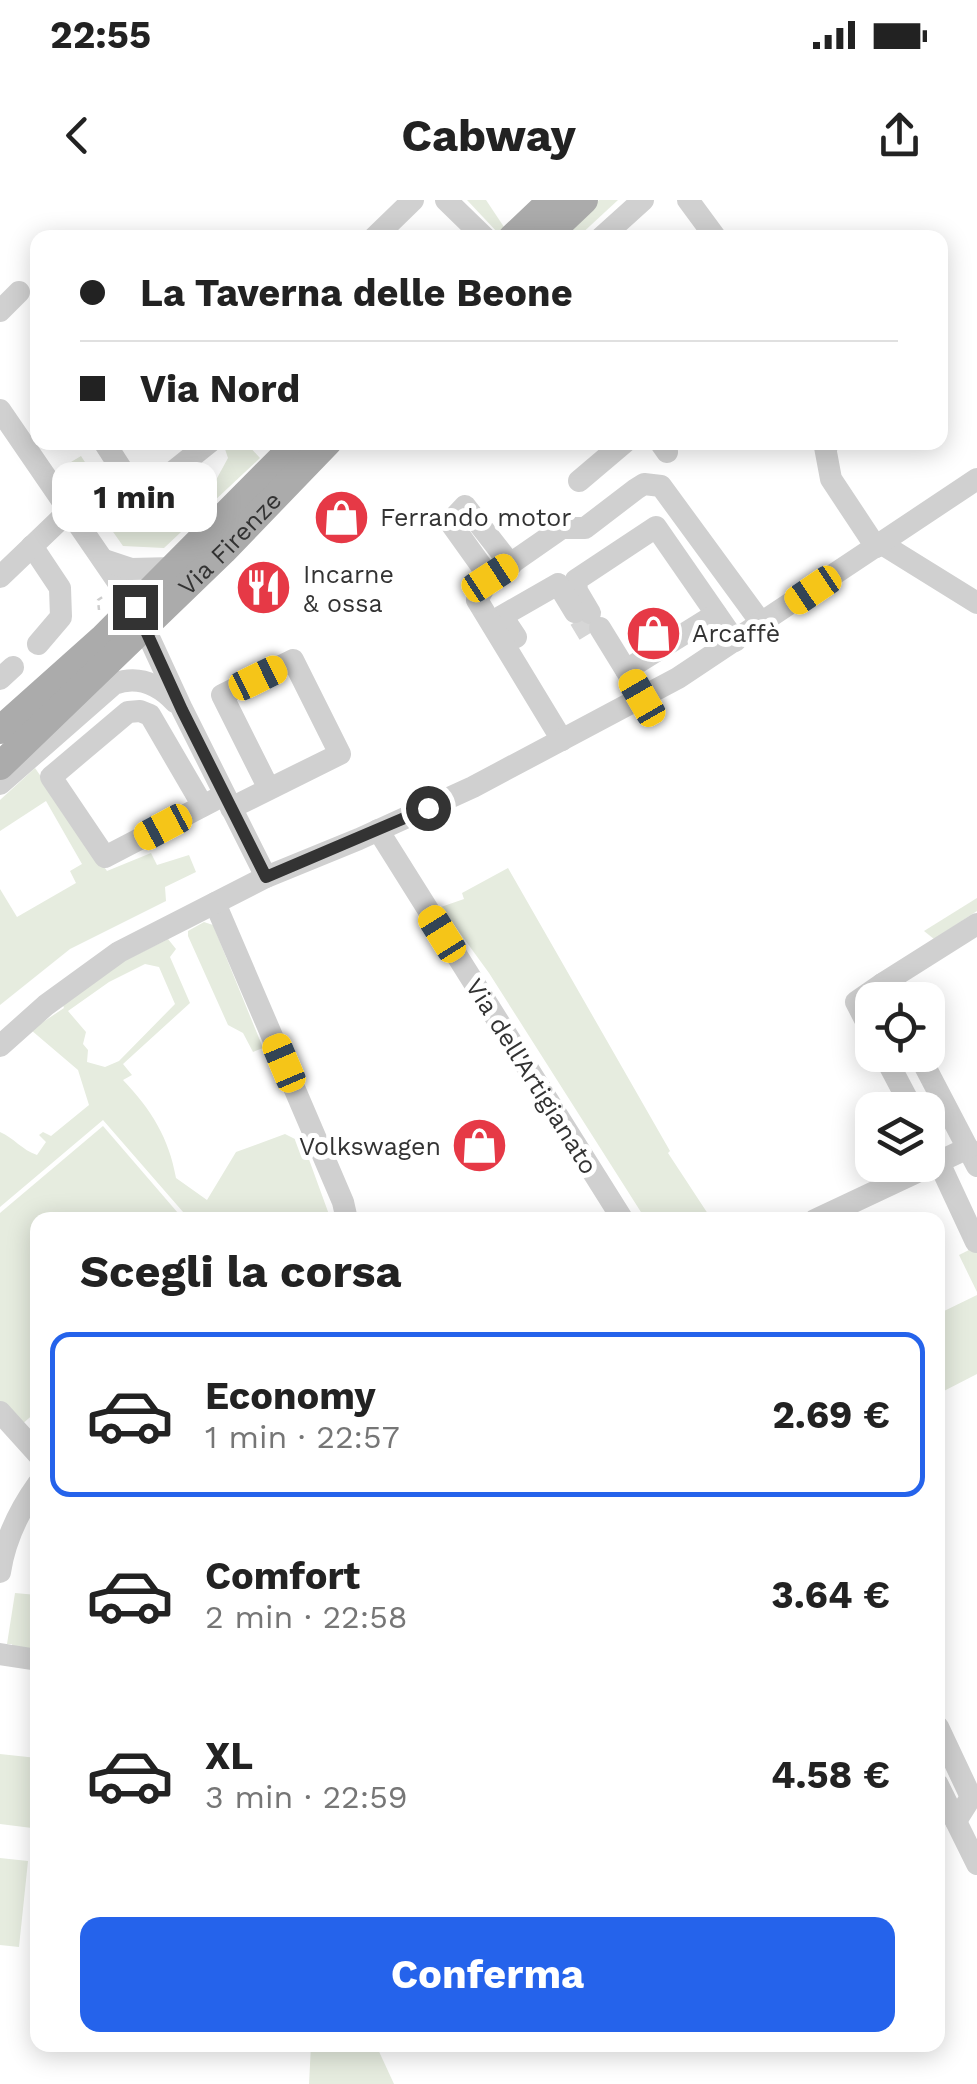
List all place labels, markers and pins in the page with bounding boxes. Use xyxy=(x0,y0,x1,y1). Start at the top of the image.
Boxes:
shop icon: Ferrando motor xyxy=(311,487,371,547)
place label: Ferrando motor xyxy=(380,503,571,532)
restaurant icon: Incarne & ossa xyxy=(234,558,294,618)
place label: Incarne & ossa xyxy=(303,560,394,618)
shop icon: Arcaffè xyxy=(623,603,683,663)
place label: Arcaffè xyxy=(692,619,780,648)
shop icon: Volkswagen xyxy=(450,1116,510,1176)
place label: Volkswagen xyxy=(299,1132,441,1161)

